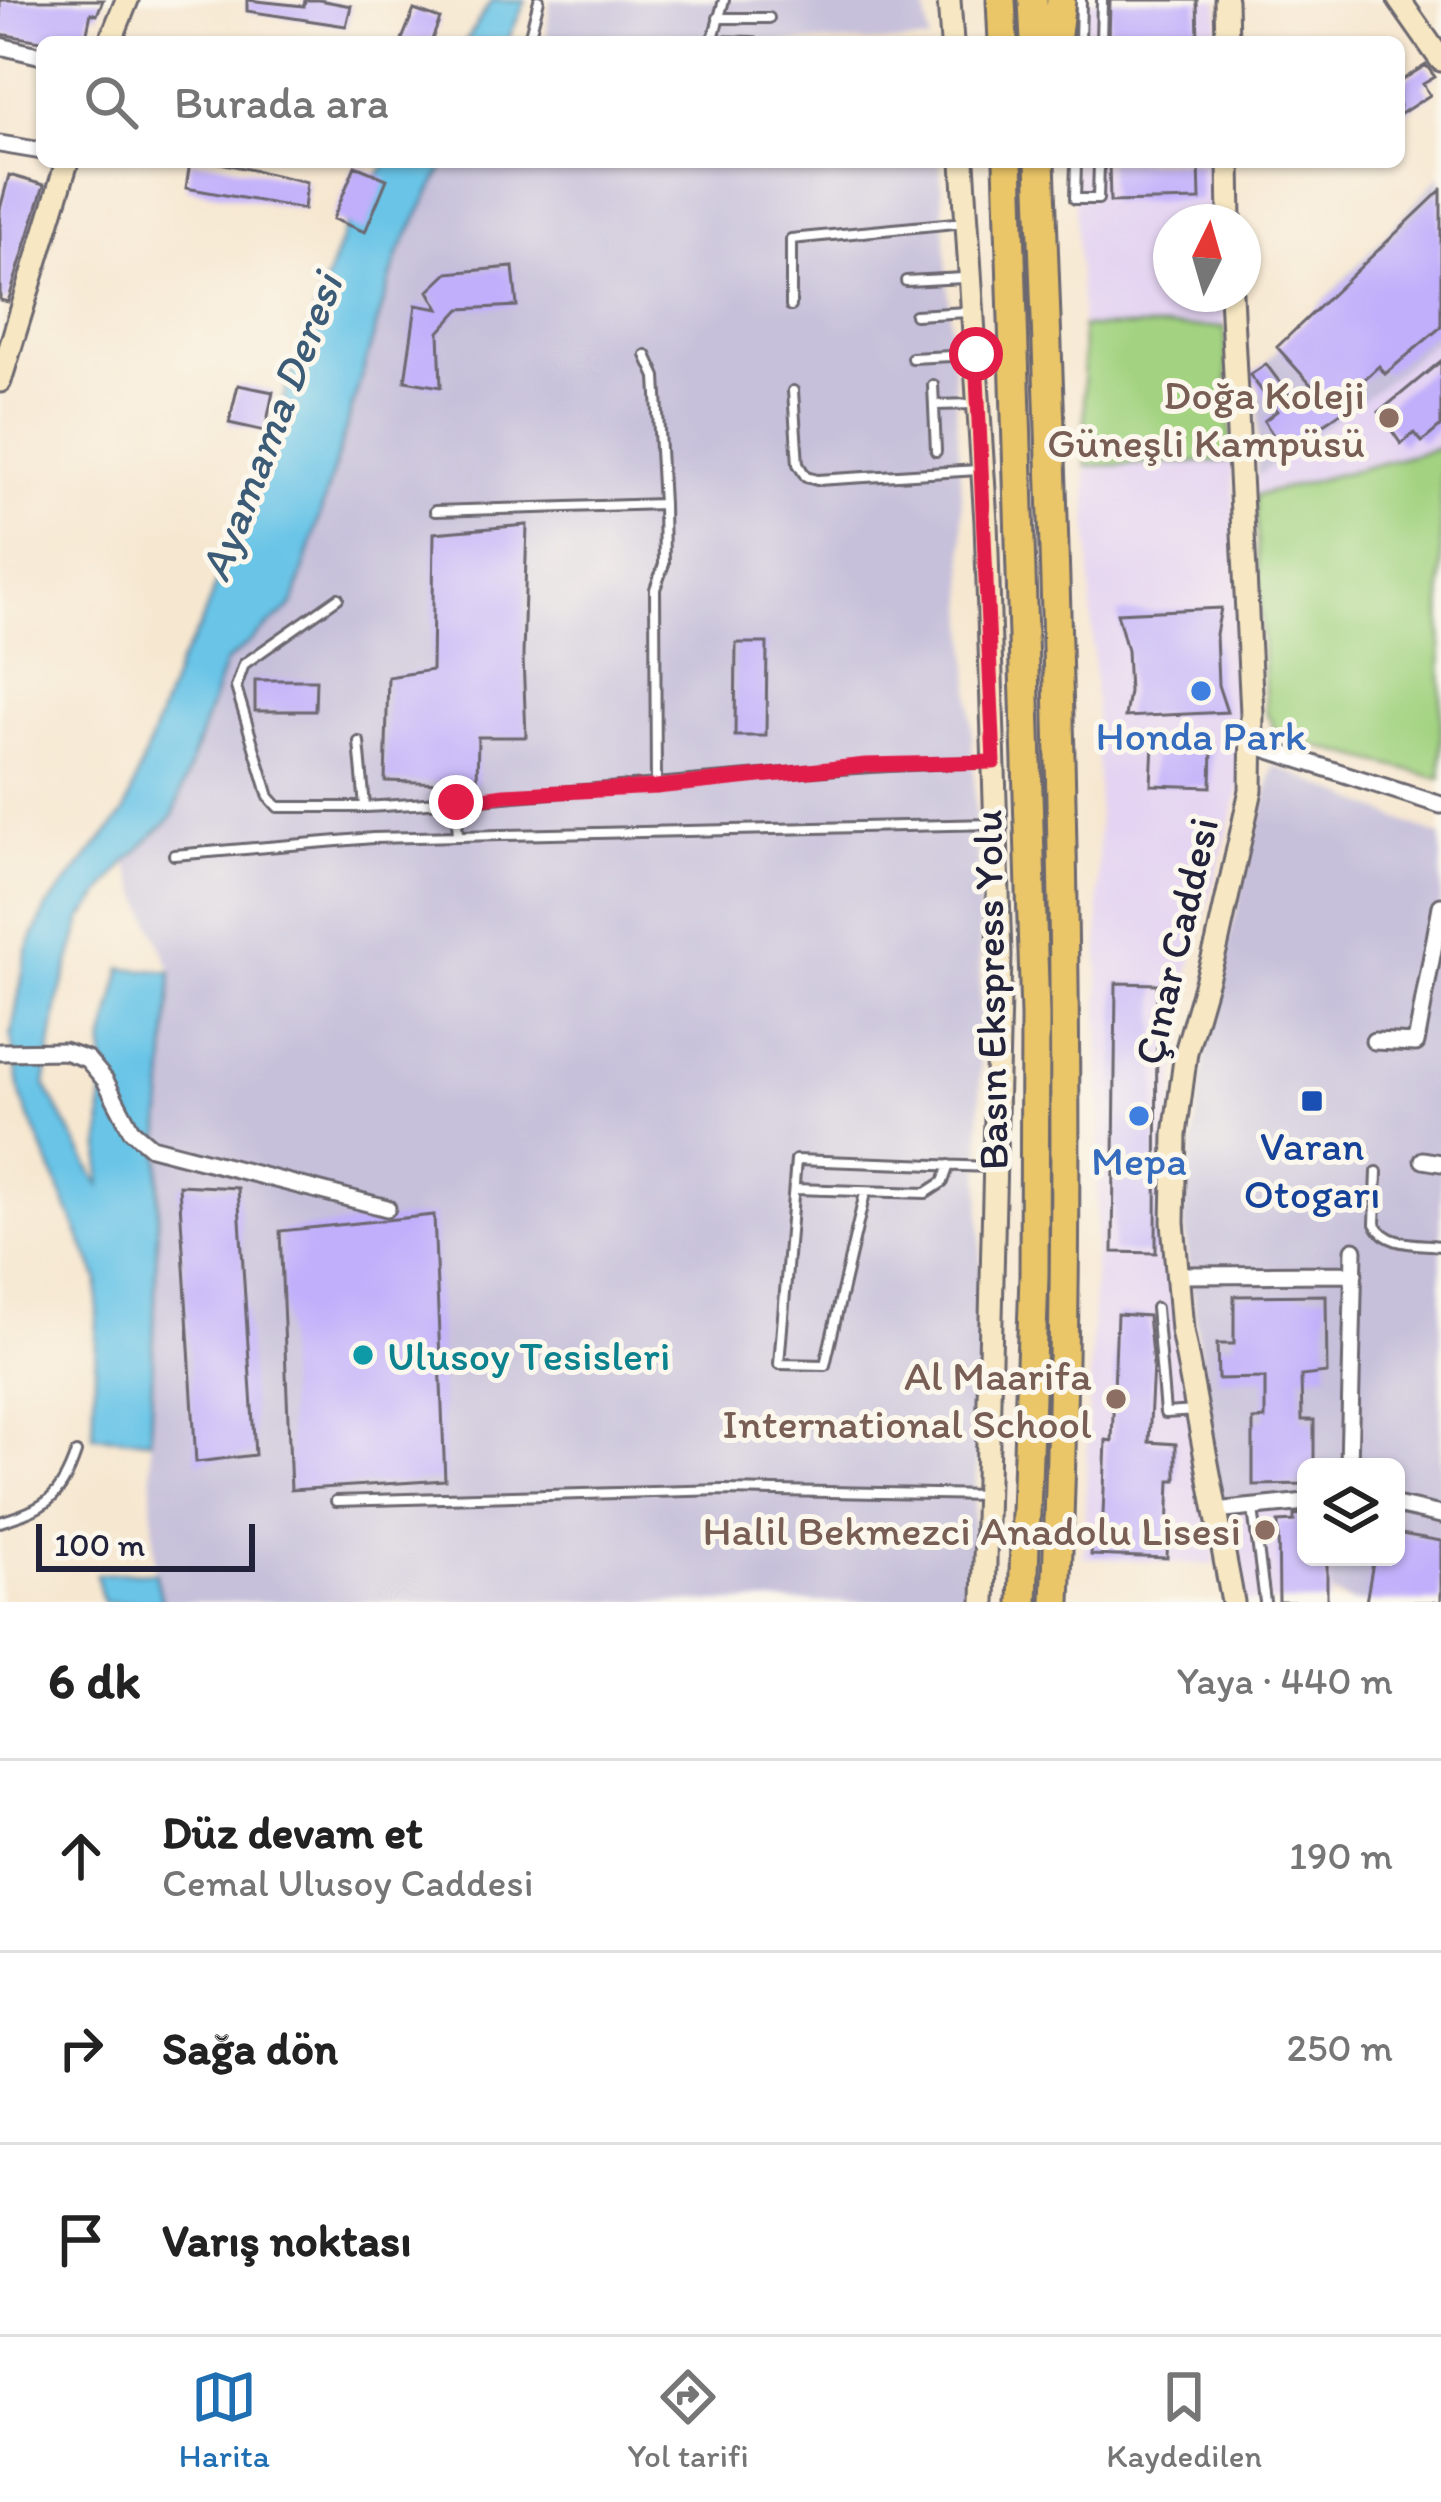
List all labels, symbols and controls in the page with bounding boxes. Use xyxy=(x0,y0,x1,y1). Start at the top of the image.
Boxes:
search box xyxy=(36,36,1405,168)
icon: search xyxy=(78,69,144,135)
text: Burada ara xyxy=(174,75,389,129)
north arrow xyxy=(1153,204,1261,312)
water label: Ayamama Deresi xyxy=(187,262,355,588)
route start xyxy=(949,327,1003,381)
place label: Doğa Koleji Güneşli Kampüsü xyxy=(1047,369,1365,468)
marker: Doğa Koleji Güneşli Kampüsü xyxy=(1376,405,1402,431)
marker: Honda Park xyxy=(1188,678,1214,704)
place label: Honda Park xyxy=(1095,710,1307,761)
route end xyxy=(429,775,483,829)
street label: Basın Ekspress Yolu xyxy=(961,809,1019,1171)
street label: Çınar Caddesi xyxy=(1123,812,1229,1070)
marker: Varan Otogarı xyxy=(1299,1088,1325,1114)
marker: Mepa xyxy=(1126,1103,1152,1129)
place label: Varan Otogarı xyxy=(1243,1120,1381,1219)
place label: Mepa xyxy=(1091,1135,1187,1186)
place label: Ulusoy Tesisleri xyxy=(387,1330,670,1381)
marker: Ulusoy Tesisleri xyxy=(350,1342,376,1368)
place label: Al Maarifa International School xyxy=(722,1350,1092,1449)
marker: Al Maarifa International School xyxy=(1103,1386,1129,1412)
map controls xyxy=(1297,1458,1405,1566)
button: layers xyxy=(1297,1458,1405,1566)
place label: Halil Bekmezci Anadolu Lisesi xyxy=(703,1505,1241,1556)
marker: Halil Bekmezci Anadolu Lisesi xyxy=(1252,1517,1278,1543)
scale bar xyxy=(36,1518,255,1571)
text: 100 m xyxy=(54,1525,145,1564)
text: 6 dk xyxy=(48,1650,141,1711)
text: Yaya · 440 m xyxy=(1177,1657,1393,1704)
text: Düz devam et xyxy=(162,1805,423,1859)
icon: ahead xyxy=(48,1823,114,1889)
text: 190 m xyxy=(1289,1832,1393,1879)
text: Cemal Ulusoy Caddesi xyxy=(162,1859,534,1906)
icon: right xyxy=(48,2015,114,2081)
text: Sağa dön xyxy=(162,2021,338,2075)
text: 250 m xyxy=(1286,2024,1393,2071)
icon: arrive xyxy=(48,2207,114,2273)
text: Varış noktası xyxy=(162,2213,411,2267)
tab: Harita xyxy=(179,2364,270,2475)
tab: Yol tarifi xyxy=(627,2364,749,2475)
tab: Kaydedilen xyxy=(1106,2364,1262,2475)

